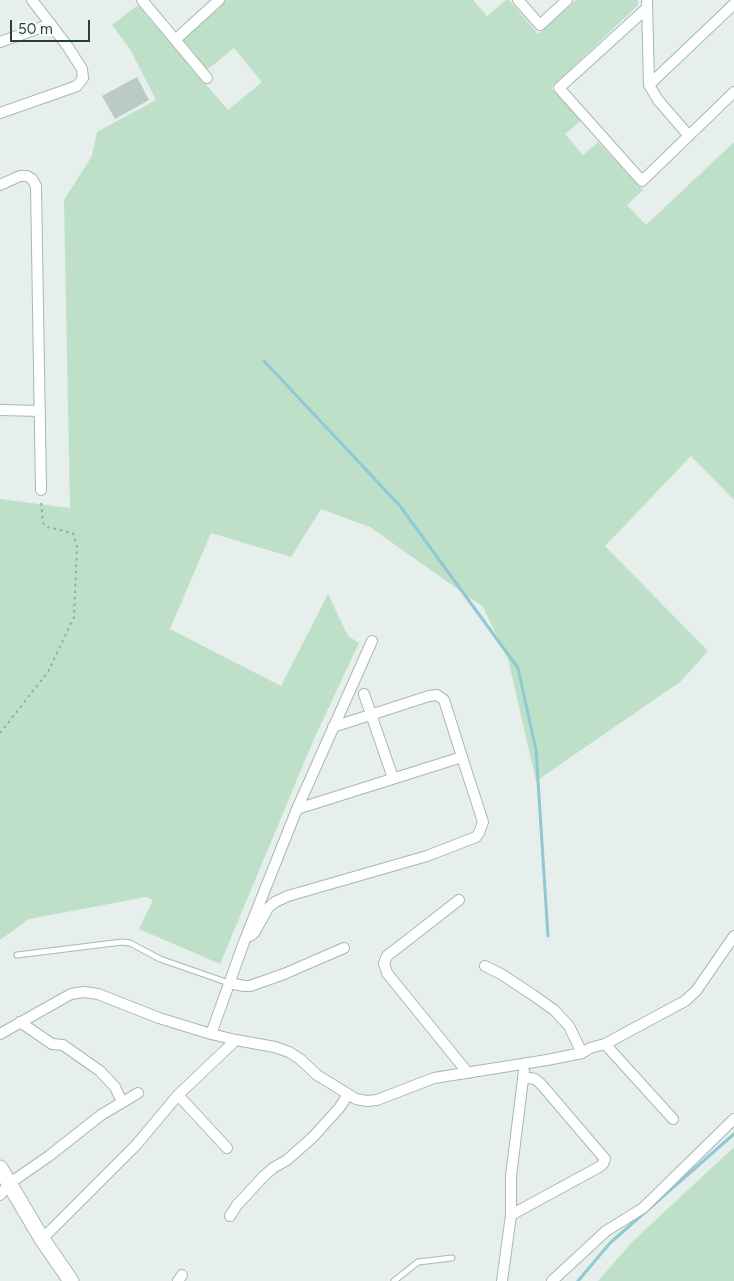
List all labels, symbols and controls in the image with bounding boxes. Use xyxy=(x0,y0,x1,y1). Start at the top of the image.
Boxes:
scale bar xyxy=(12,10,92,42)
text: 50 m xyxy=(18,20,53,38)

